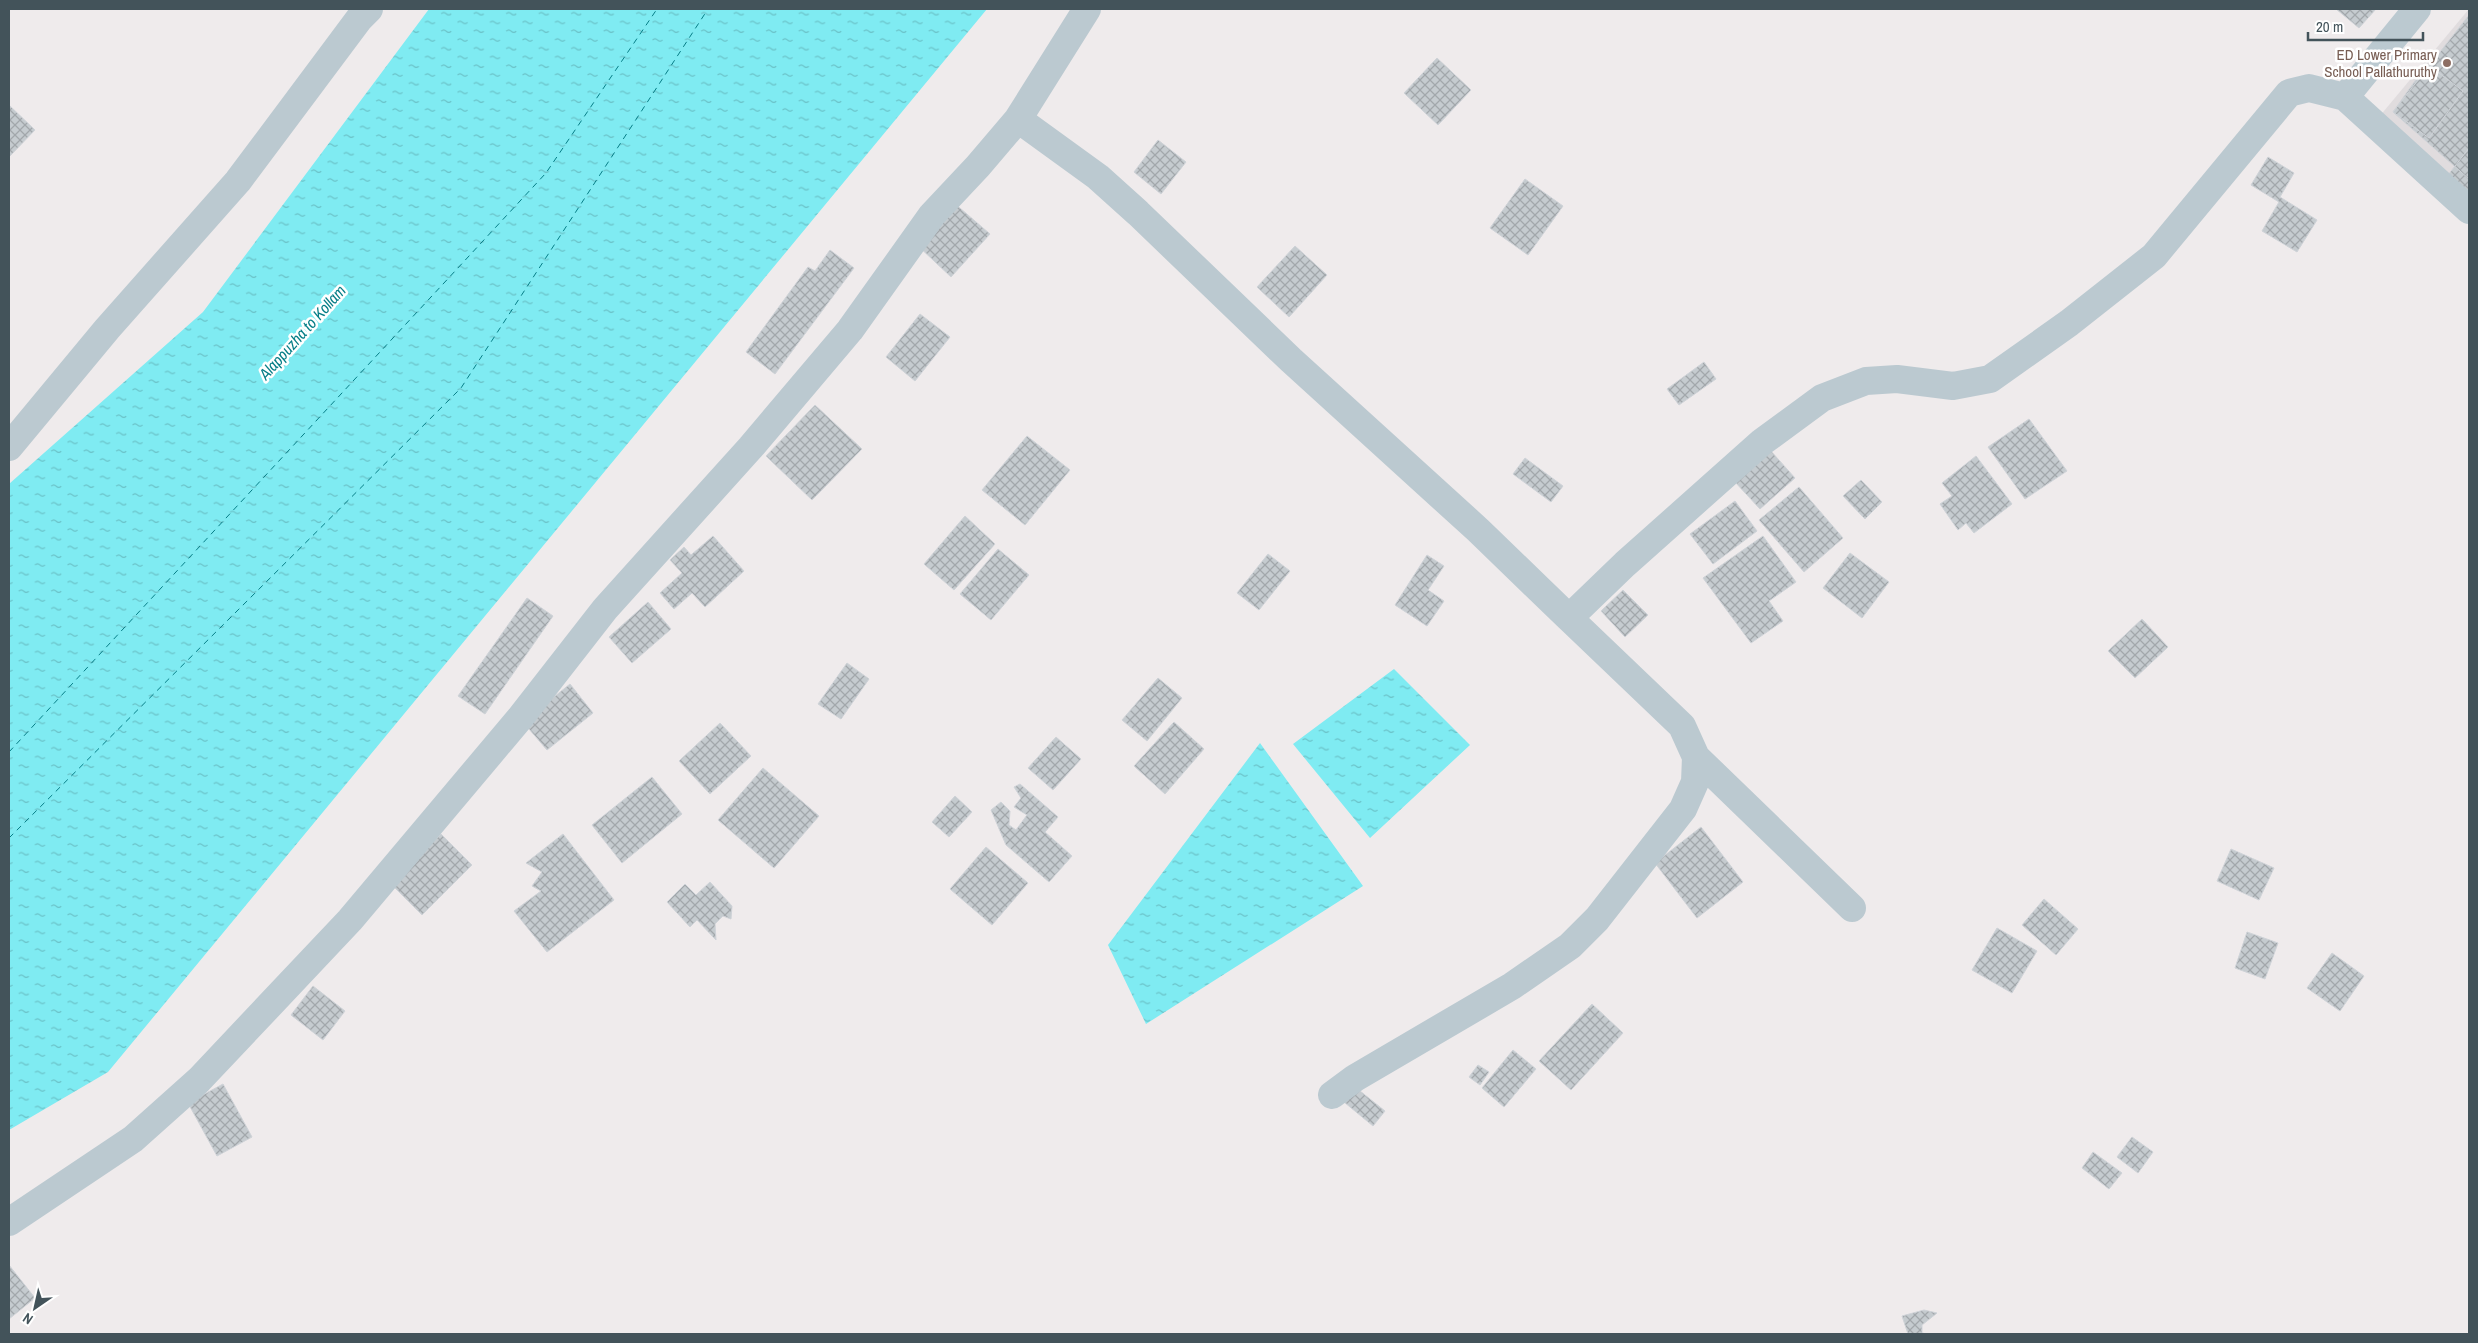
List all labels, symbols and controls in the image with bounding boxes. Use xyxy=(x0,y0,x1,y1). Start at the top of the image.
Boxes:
scale bar xyxy=(2308,10,2423,42)
text: 20 m xyxy=(2316,16,2343,37)
place label: ED Lower Primary School Pallathuruthy xyxy=(2324,44,2438,82)
marker: ED Lower Primary School Pallathuruthy xyxy=(2441,57,2453,69)
water label: Alappuzha to Kollam xyxy=(253,280,350,385)
north arrow xyxy=(10,1283,60,1333)
text: N xyxy=(19,1309,36,1329)

